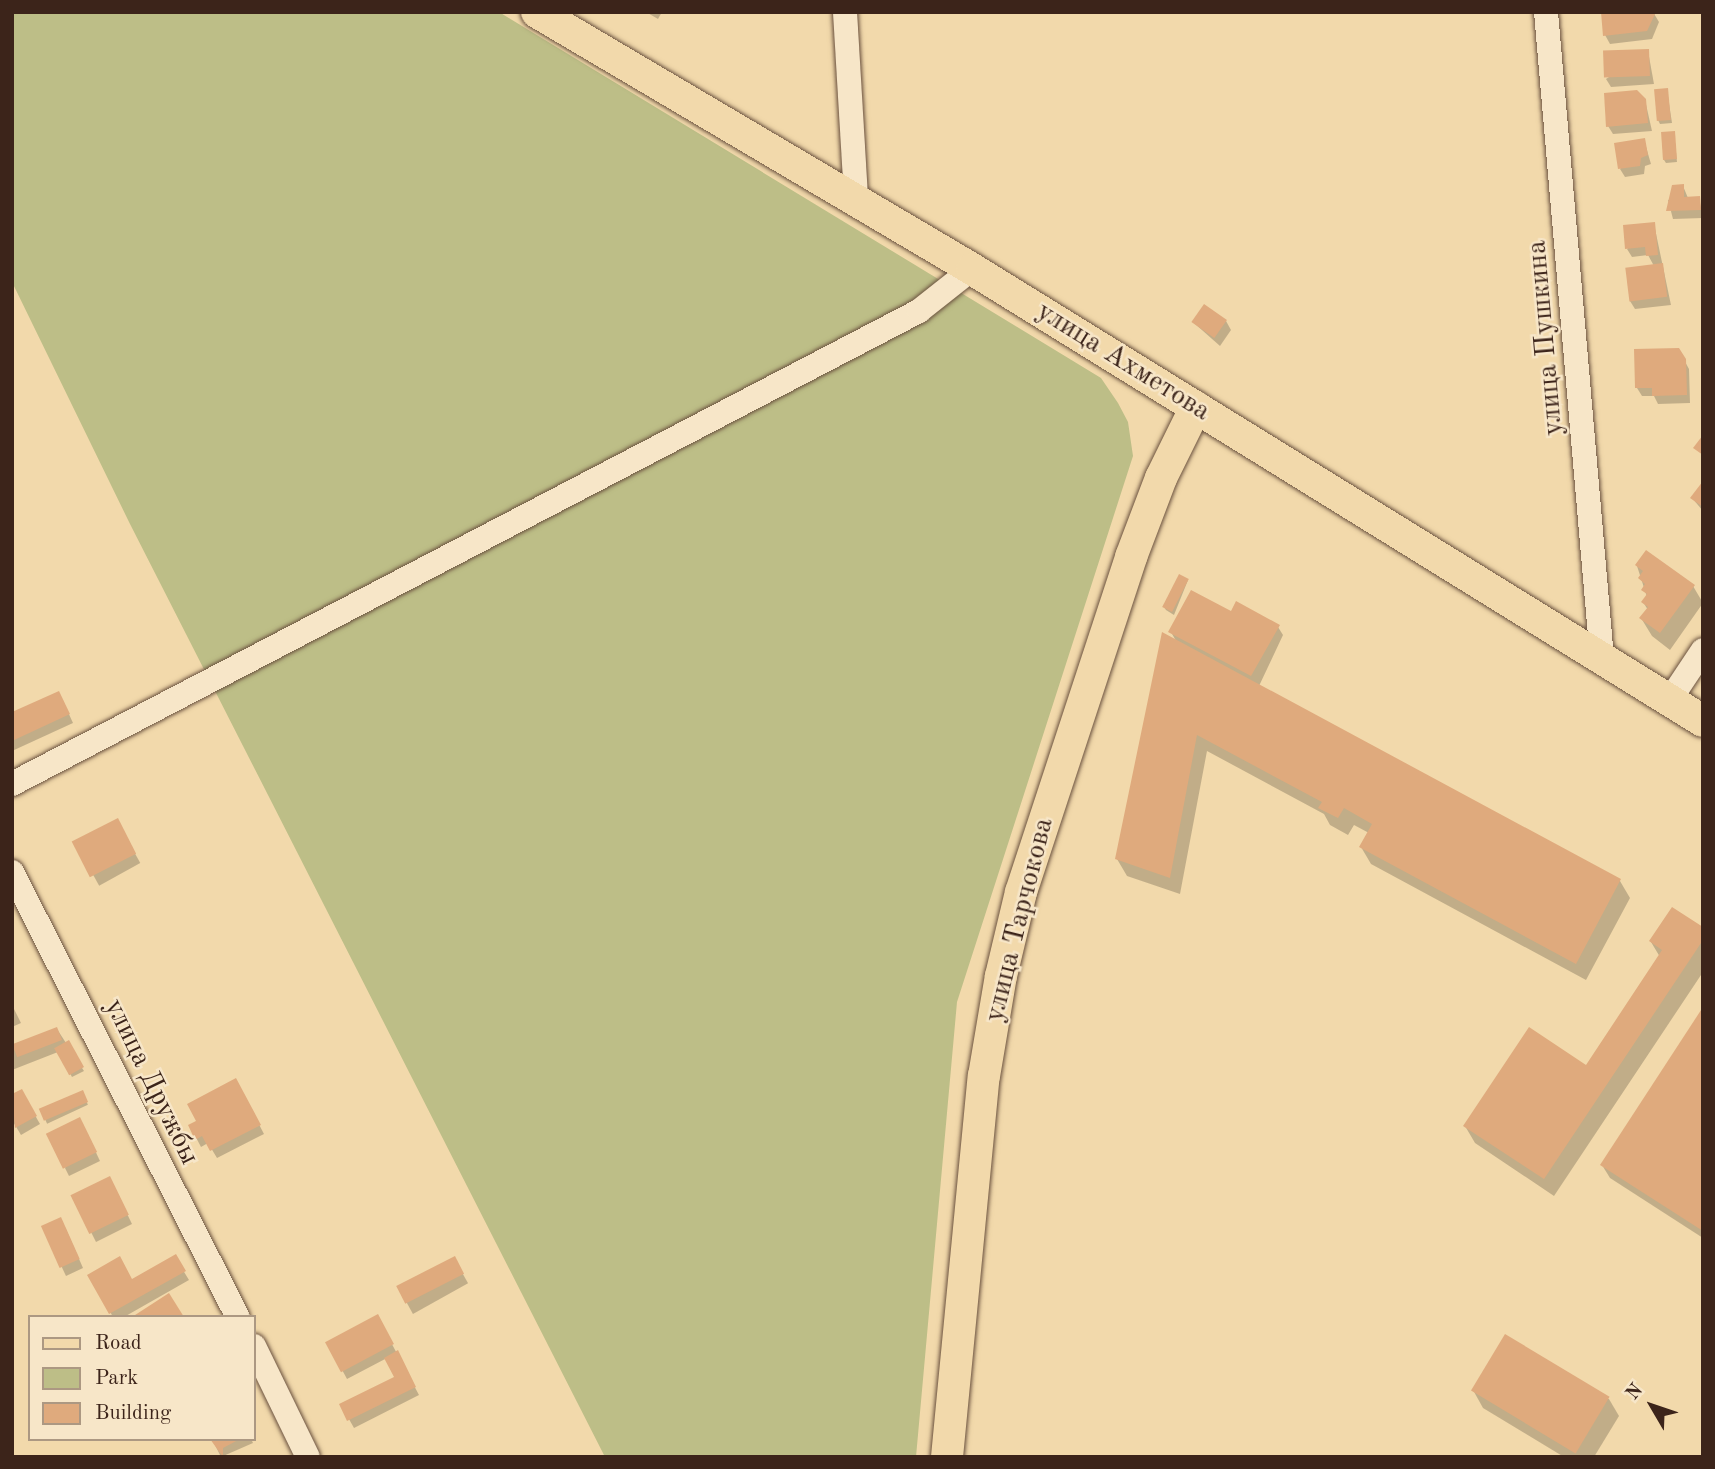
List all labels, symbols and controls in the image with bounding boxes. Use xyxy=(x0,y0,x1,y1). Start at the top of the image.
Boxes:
street label: улица Пушкина xyxy=(1521,239,1571,437)
street label: улица Ахметова xyxy=(1030,295,1216,429)
street label: улица Тарчокова xyxy=(978,814,1062,1026)
street label: улица Дружбы xyxy=(96,994,206,1170)
legend xyxy=(28,1315,256,1441)
text: Road xyxy=(95,1333,142,1354)
text: Park xyxy=(95,1368,138,1389)
north arrow xyxy=(1617,1371,1687,1441)
text: N xyxy=(1623,1381,1647,1404)
text: Building xyxy=(95,1403,171,1424)

